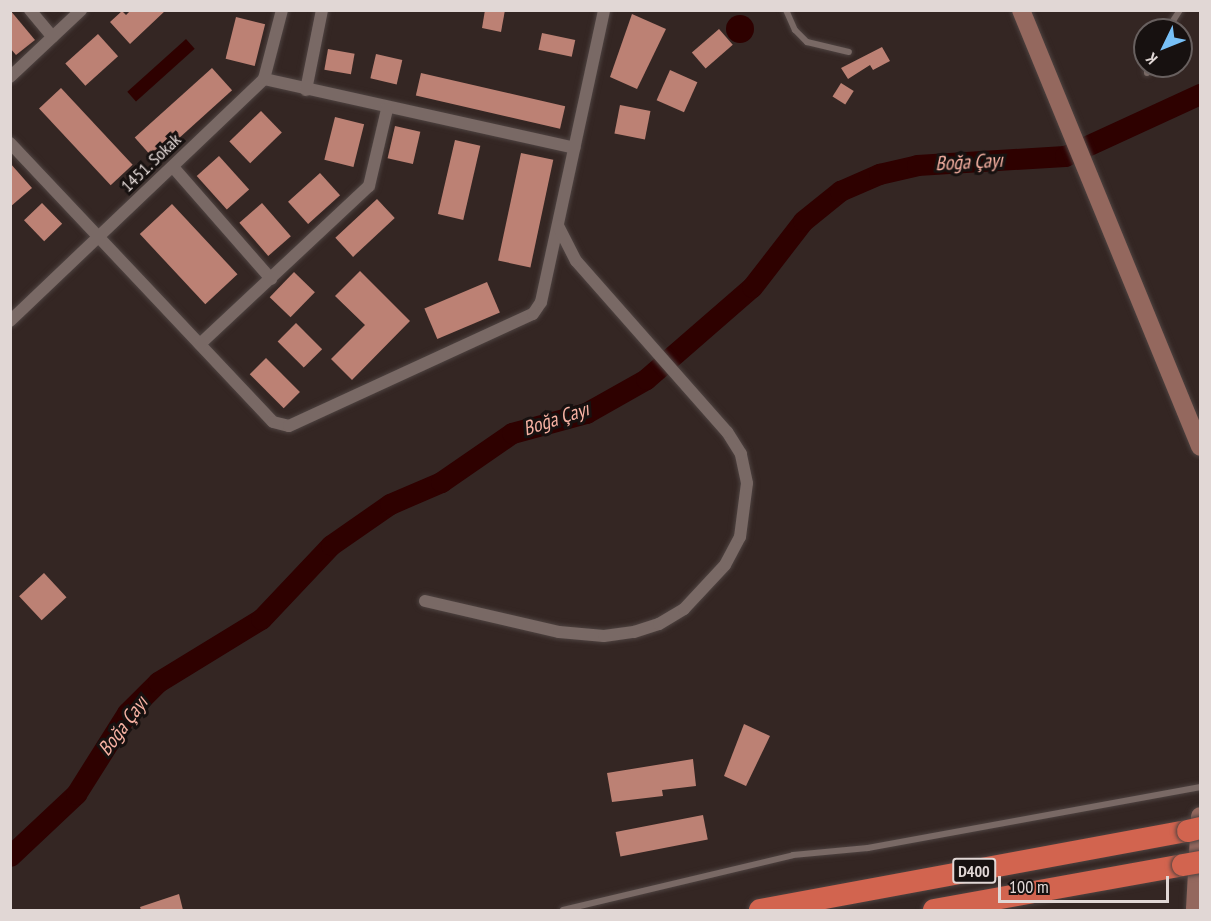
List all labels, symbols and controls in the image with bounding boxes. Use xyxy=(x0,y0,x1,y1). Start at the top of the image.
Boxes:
north arrow xyxy=(1133,18,1193,78)
text: K xyxy=(1141,49,1161,69)
street label: 1451. Sokak xyxy=(116,129,186,197)
water label: Boğa Çayı xyxy=(935,148,1003,176)
water label: Boğa Çayı xyxy=(520,397,592,441)
water label: Boğa Çayı xyxy=(93,692,153,760)
road number: D400 xyxy=(952,858,996,884)
scale bar xyxy=(1001,864,1172,902)
text: 100 m xyxy=(1009,875,1049,898)

